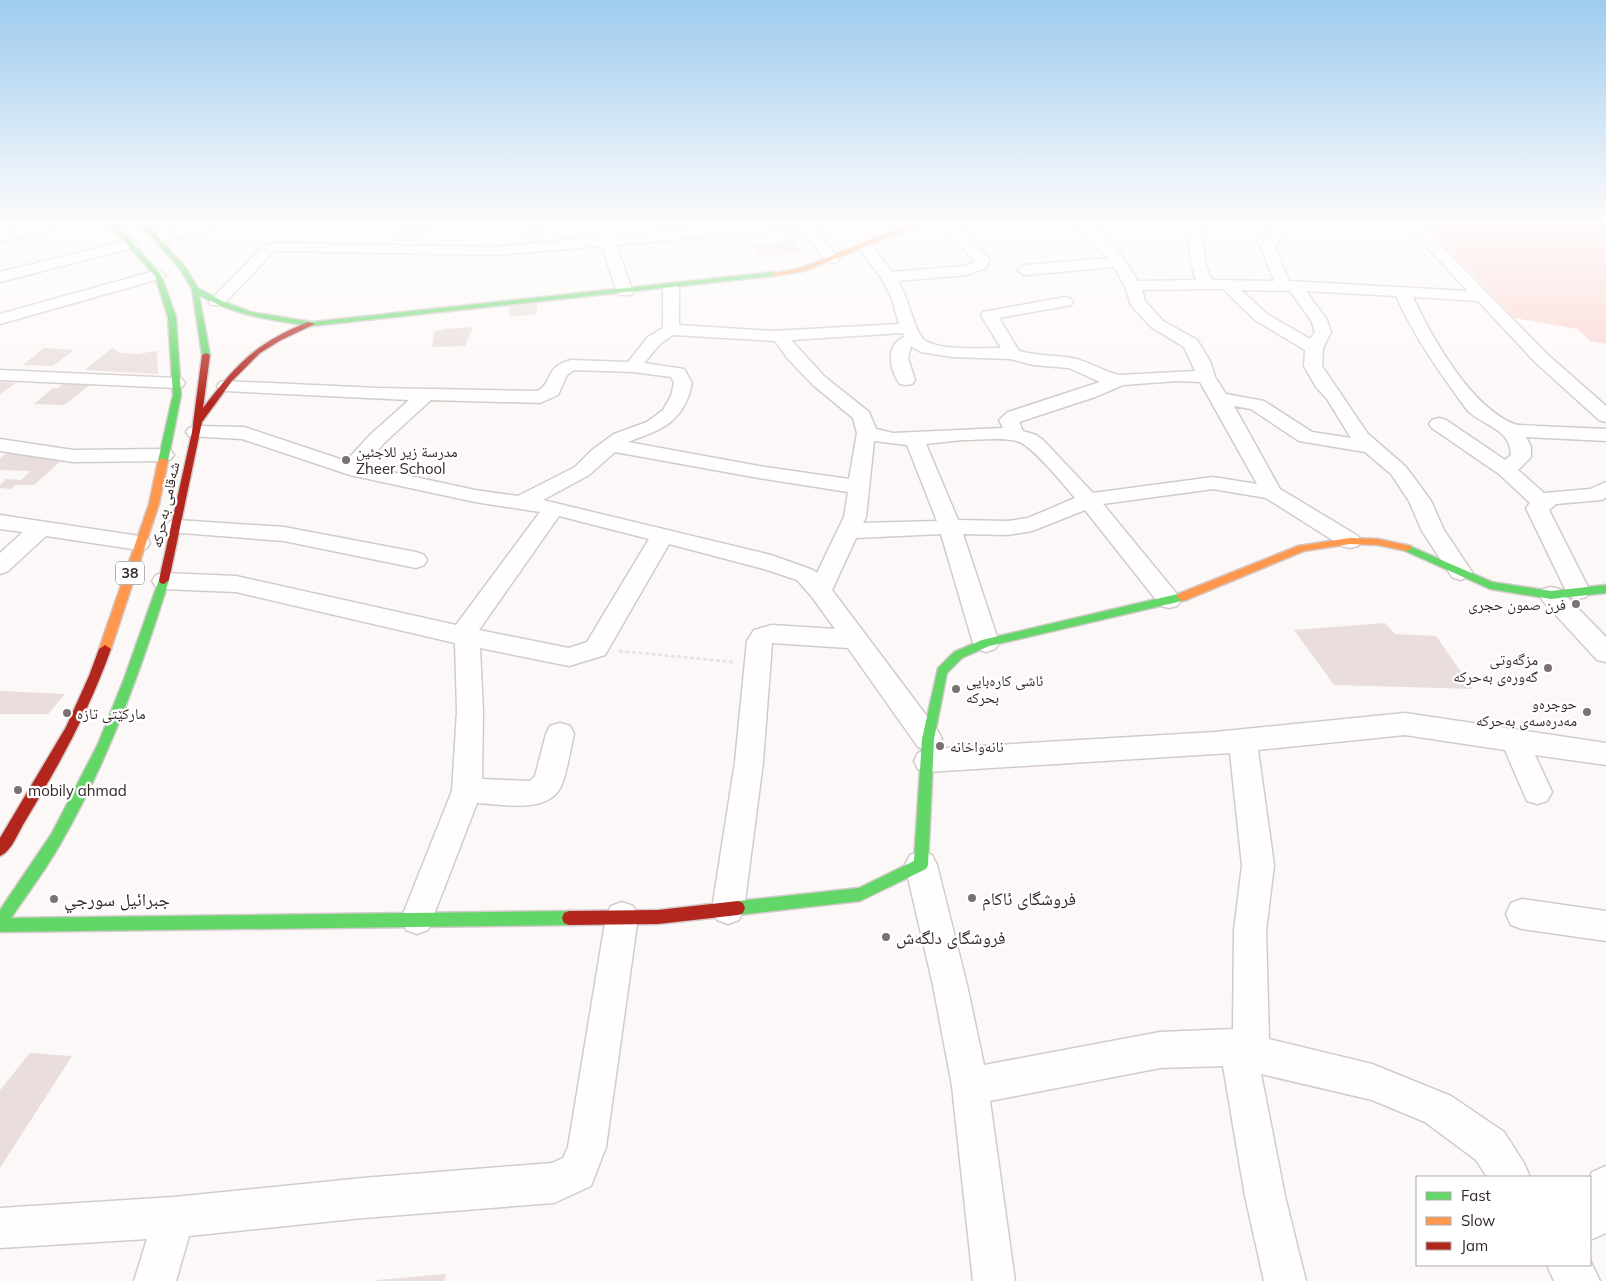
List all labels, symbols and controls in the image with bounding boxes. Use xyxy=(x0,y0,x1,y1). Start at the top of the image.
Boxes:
place label: مدرسة زير للاجئين Zheer School xyxy=(356,442,458,478)
marker: مدرسة زير للاجئين Zheer School xyxy=(340,454,352,466)
street label: شەقامی بەحرکە xyxy=(147,460,184,550)
road number: 38 xyxy=(116,562,144,584)
place label: فرن صمون حجری xyxy=(1468,595,1566,615)
marker: فرن صمون حجری xyxy=(1570,598,1582,610)
place label: مزگەوتی گەورەی بەحرکە xyxy=(1453,650,1538,687)
marker: مزگەوتی گەورەی بەحرکە xyxy=(1542,662,1554,674)
place label: ئاشی کارەبایی بحرکە xyxy=(966,671,1043,707)
marker: ئاشی کارەبایی بحرکە xyxy=(950,683,962,695)
place label: حوجره‌و مه‌دره‌سه‌ی به‌حرکه xyxy=(1476,694,1577,731)
place label: مارکێتی تازە xyxy=(77,704,146,724)
marker: حوجره‌و مه‌دره‌سه‌ی به‌حرکه xyxy=(1581,706,1593,718)
marker: مارکێتی تازە xyxy=(61,707,73,719)
place label: نانەواخانە xyxy=(950,737,1004,756)
marker: نانەواخانە xyxy=(934,740,946,752)
place label: mobily ahmad xyxy=(28,781,127,800)
marker: mobily ahmad xyxy=(12,784,24,796)
place label: فروشگای ئاکام xyxy=(982,887,1076,911)
place label: جبرائيل سورجي xyxy=(64,888,170,914)
marker: فروشگای ئاکام xyxy=(966,892,978,904)
marker: جبرائيل سورجي xyxy=(48,893,60,905)
place label: فروشگای دلگه‌ش xyxy=(896,926,1006,949)
marker: فروشگای دلگه‌ش xyxy=(880,931,892,943)
legend xyxy=(1416,1176,1591,1266)
text: Fast xyxy=(1461,1186,1491,1205)
text: Slow xyxy=(1461,1211,1495,1230)
text: Jam xyxy=(1461,1236,1488,1255)

